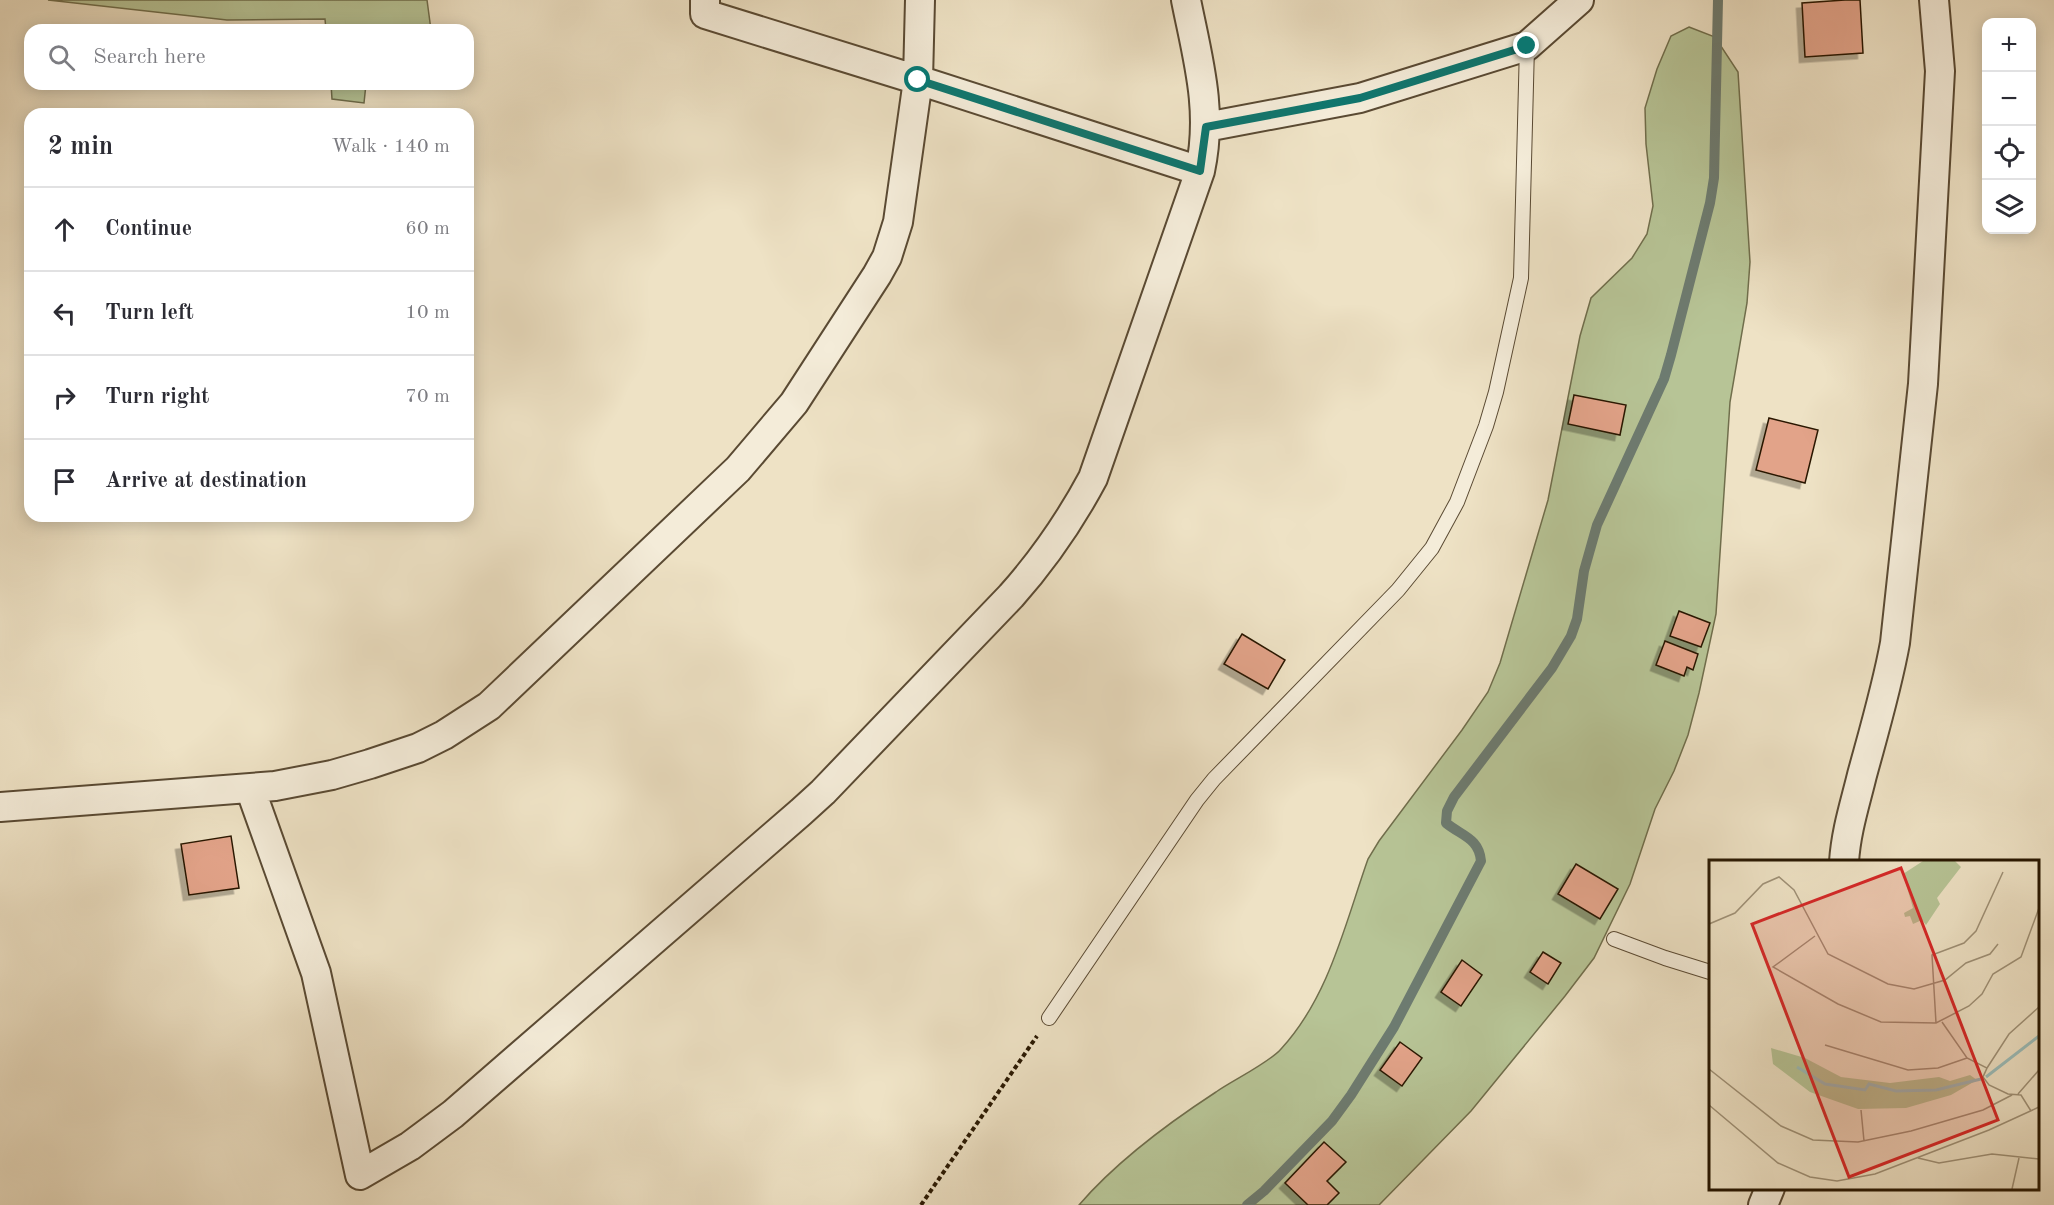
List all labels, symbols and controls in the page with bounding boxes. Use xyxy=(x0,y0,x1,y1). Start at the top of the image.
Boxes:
map controls xyxy=(1982,18,2036,234)
button: + xyxy=(1982,18,2036,72)
search box xyxy=(24,24,474,90)
route end xyxy=(1513,32,1539,58)
icon: search xyxy=(45,41,78,74)
text: Search here xyxy=(93,46,206,68)
route start xyxy=(904,66,930,92)
button: − xyxy=(1982,72,2036,126)
button: locate xyxy=(1982,126,2036,180)
text: 2 min xyxy=(48,134,113,160)
text: Walk · 140 m xyxy=(331,137,450,157)
button: layers xyxy=(1982,180,2036,234)
icon: ahead xyxy=(48,213,81,246)
text: Continue xyxy=(105,218,192,240)
text: 60 m xyxy=(405,219,450,239)
icon: left xyxy=(48,297,81,330)
text: Turn left xyxy=(105,302,194,324)
text: 10 m xyxy=(405,303,450,323)
icon: right xyxy=(48,381,81,414)
text: Turn right xyxy=(105,386,209,408)
text: 70 m xyxy=(405,387,450,407)
icon: arrive xyxy=(48,465,81,498)
text: Arrive at destination xyxy=(105,470,307,492)
inset map xyxy=(1709,860,2039,1190)

